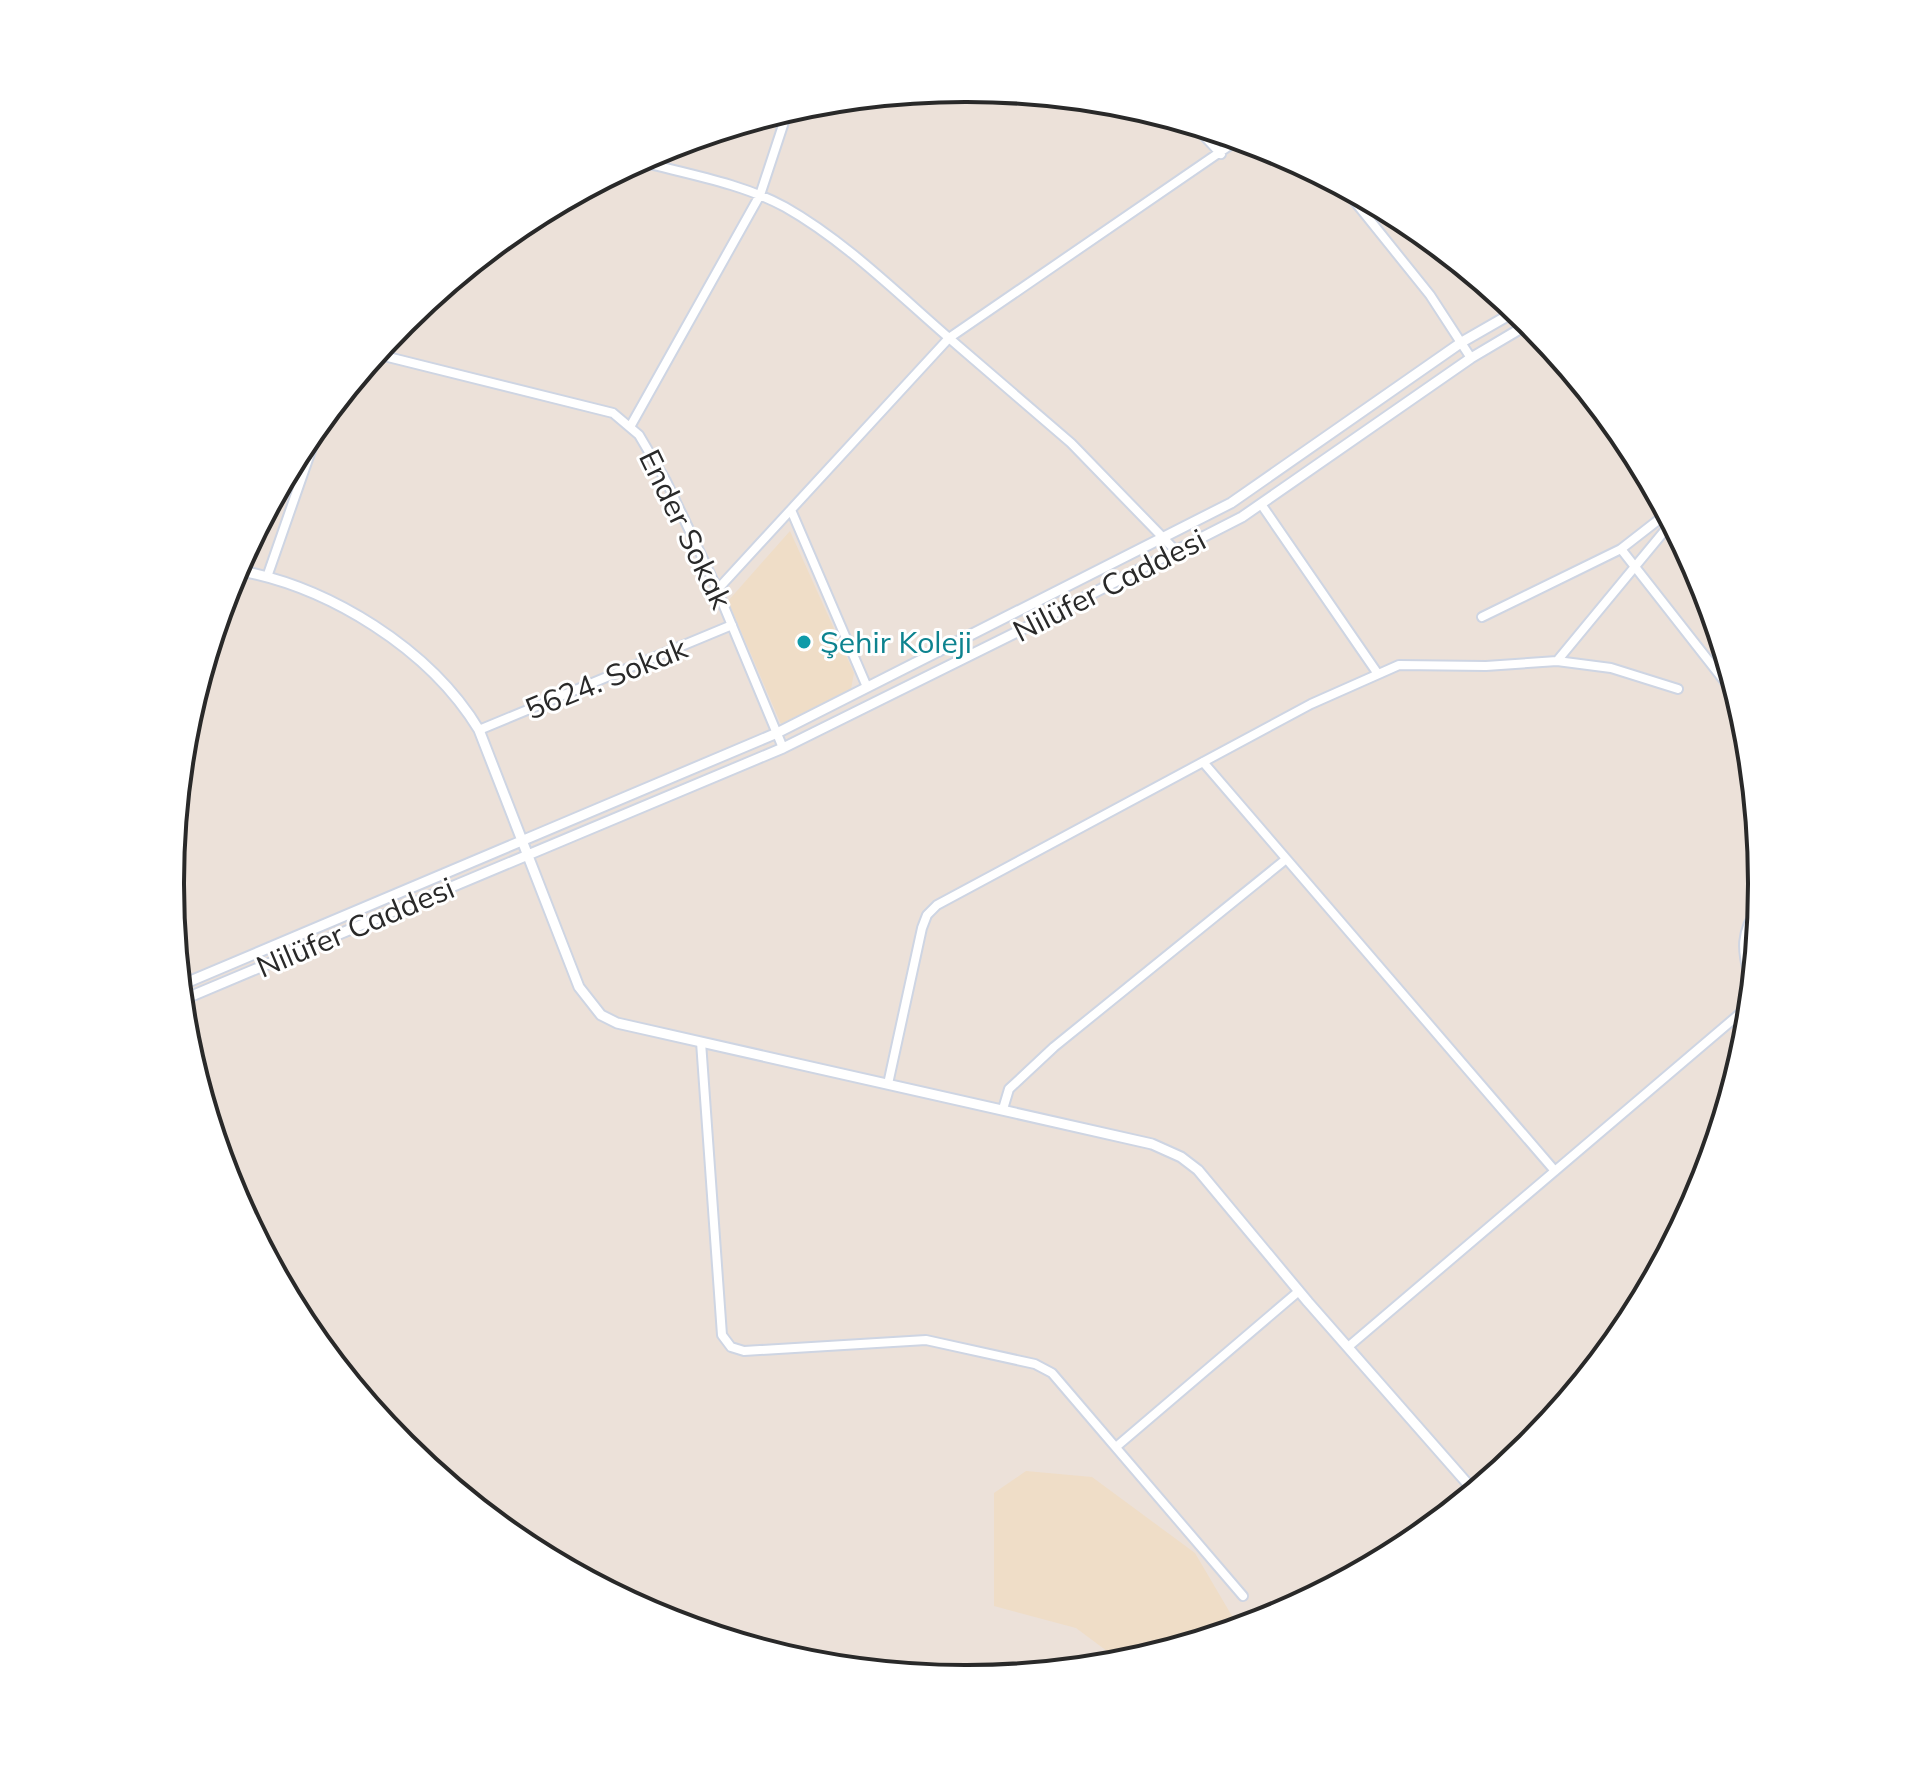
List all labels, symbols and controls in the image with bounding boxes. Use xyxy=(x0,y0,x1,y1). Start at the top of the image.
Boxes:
street label: Ender Sokak xyxy=(631,443,741,615)
street label: Nilüfer Caddesi xyxy=(1006,520,1212,650)
place label: Şehir Koleji xyxy=(820,623,972,661)
street label: 5624. Sokak xyxy=(519,628,693,728)
marker: Şehir Koleji xyxy=(795,633,813,651)
street label: Nilüfer Caddesi xyxy=(250,868,460,986)

